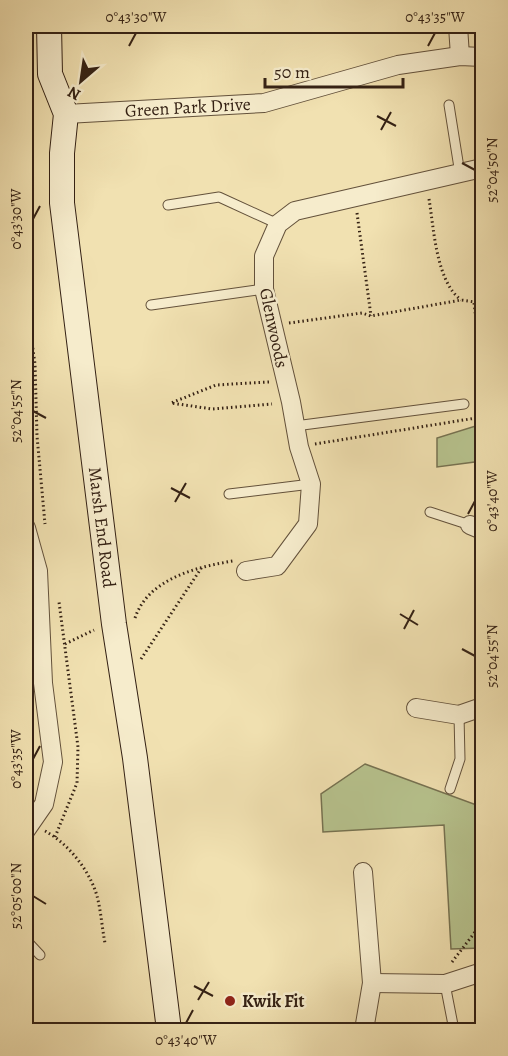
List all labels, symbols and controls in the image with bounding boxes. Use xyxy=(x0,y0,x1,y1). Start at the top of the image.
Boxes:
text: 0°43'30"W xyxy=(106,7,166,27)
text: 0°43'35"W xyxy=(405,7,465,27)
north arrow xyxy=(51,51,111,111)
scale bar xyxy=(265,51,403,89)
text: 50 m xyxy=(274,60,310,84)
text: N xyxy=(63,81,85,106)
street label: Green Park Drive xyxy=(124,92,251,123)
text: 52°04'50"N xyxy=(482,137,502,203)
text: 0°43'30"W xyxy=(6,189,26,249)
street label: Glenwoods xyxy=(254,286,294,370)
text: 52°04'55"N xyxy=(6,379,26,443)
street label: Marsh End Road xyxy=(83,465,121,589)
text: 0°43'40"W xyxy=(482,470,502,532)
text: 52°04'55"N xyxy=(482,624,502,688)
text: 0°43'35"W xyxy=(6,729,26,789)
text: 52°05'00"N xyxy=(6,863,26,929)
place label: Kwik Fit xyxy=(242,989,305,1013)
marker: Kwik Fit xyxy=(223,994,237,1008)
text: 0°43'40"W xyxy=(155,1030,217,1050)

